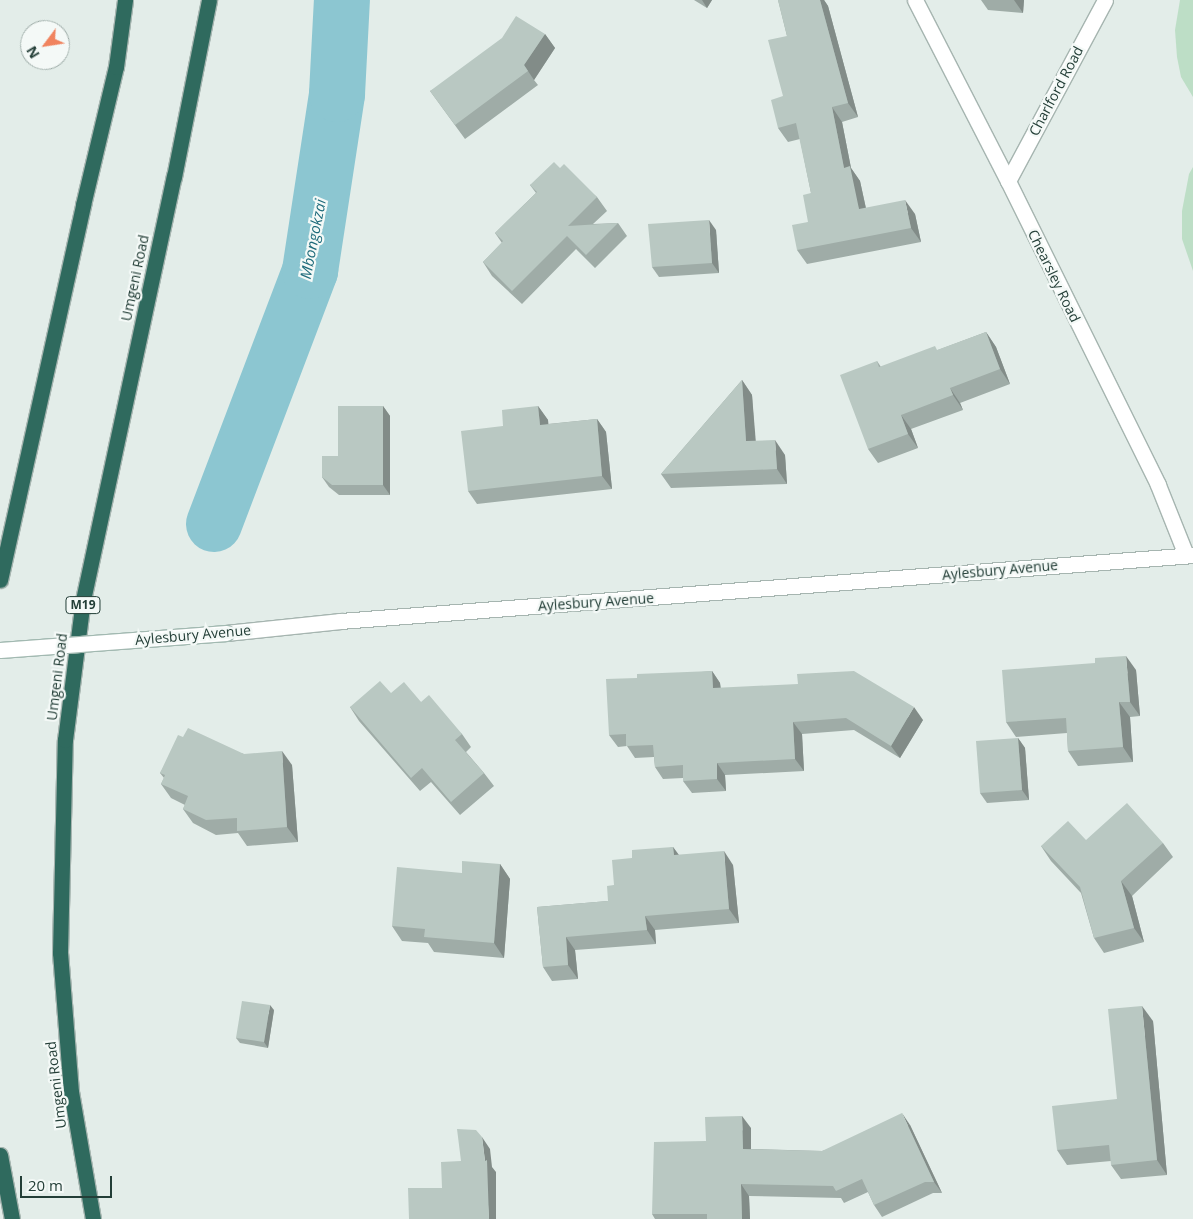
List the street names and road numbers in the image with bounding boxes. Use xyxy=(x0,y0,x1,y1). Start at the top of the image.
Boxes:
street label: Charlford Road xyxy=(1025,43,1087,139)
street label: Chearsley Road xyxy=(1024,227,1084,325)
street label: Umgeni Road xyxy=(118,233,152,323)
street label: Aylesbury Avenue xyxy=(941,557,1059,583)
street label: Aylesbury Avenue xyxy=(537,590,655,614)
road number: M19 xyxy=(64,596,102,614)
street label: Aylesbury Avenue xyxy=(134,622,252,648)
street label: Umgeni Road xyxy=(43,632,71,722)
street label: Umgeni Road xyxy=(42,1040,70,1130)

